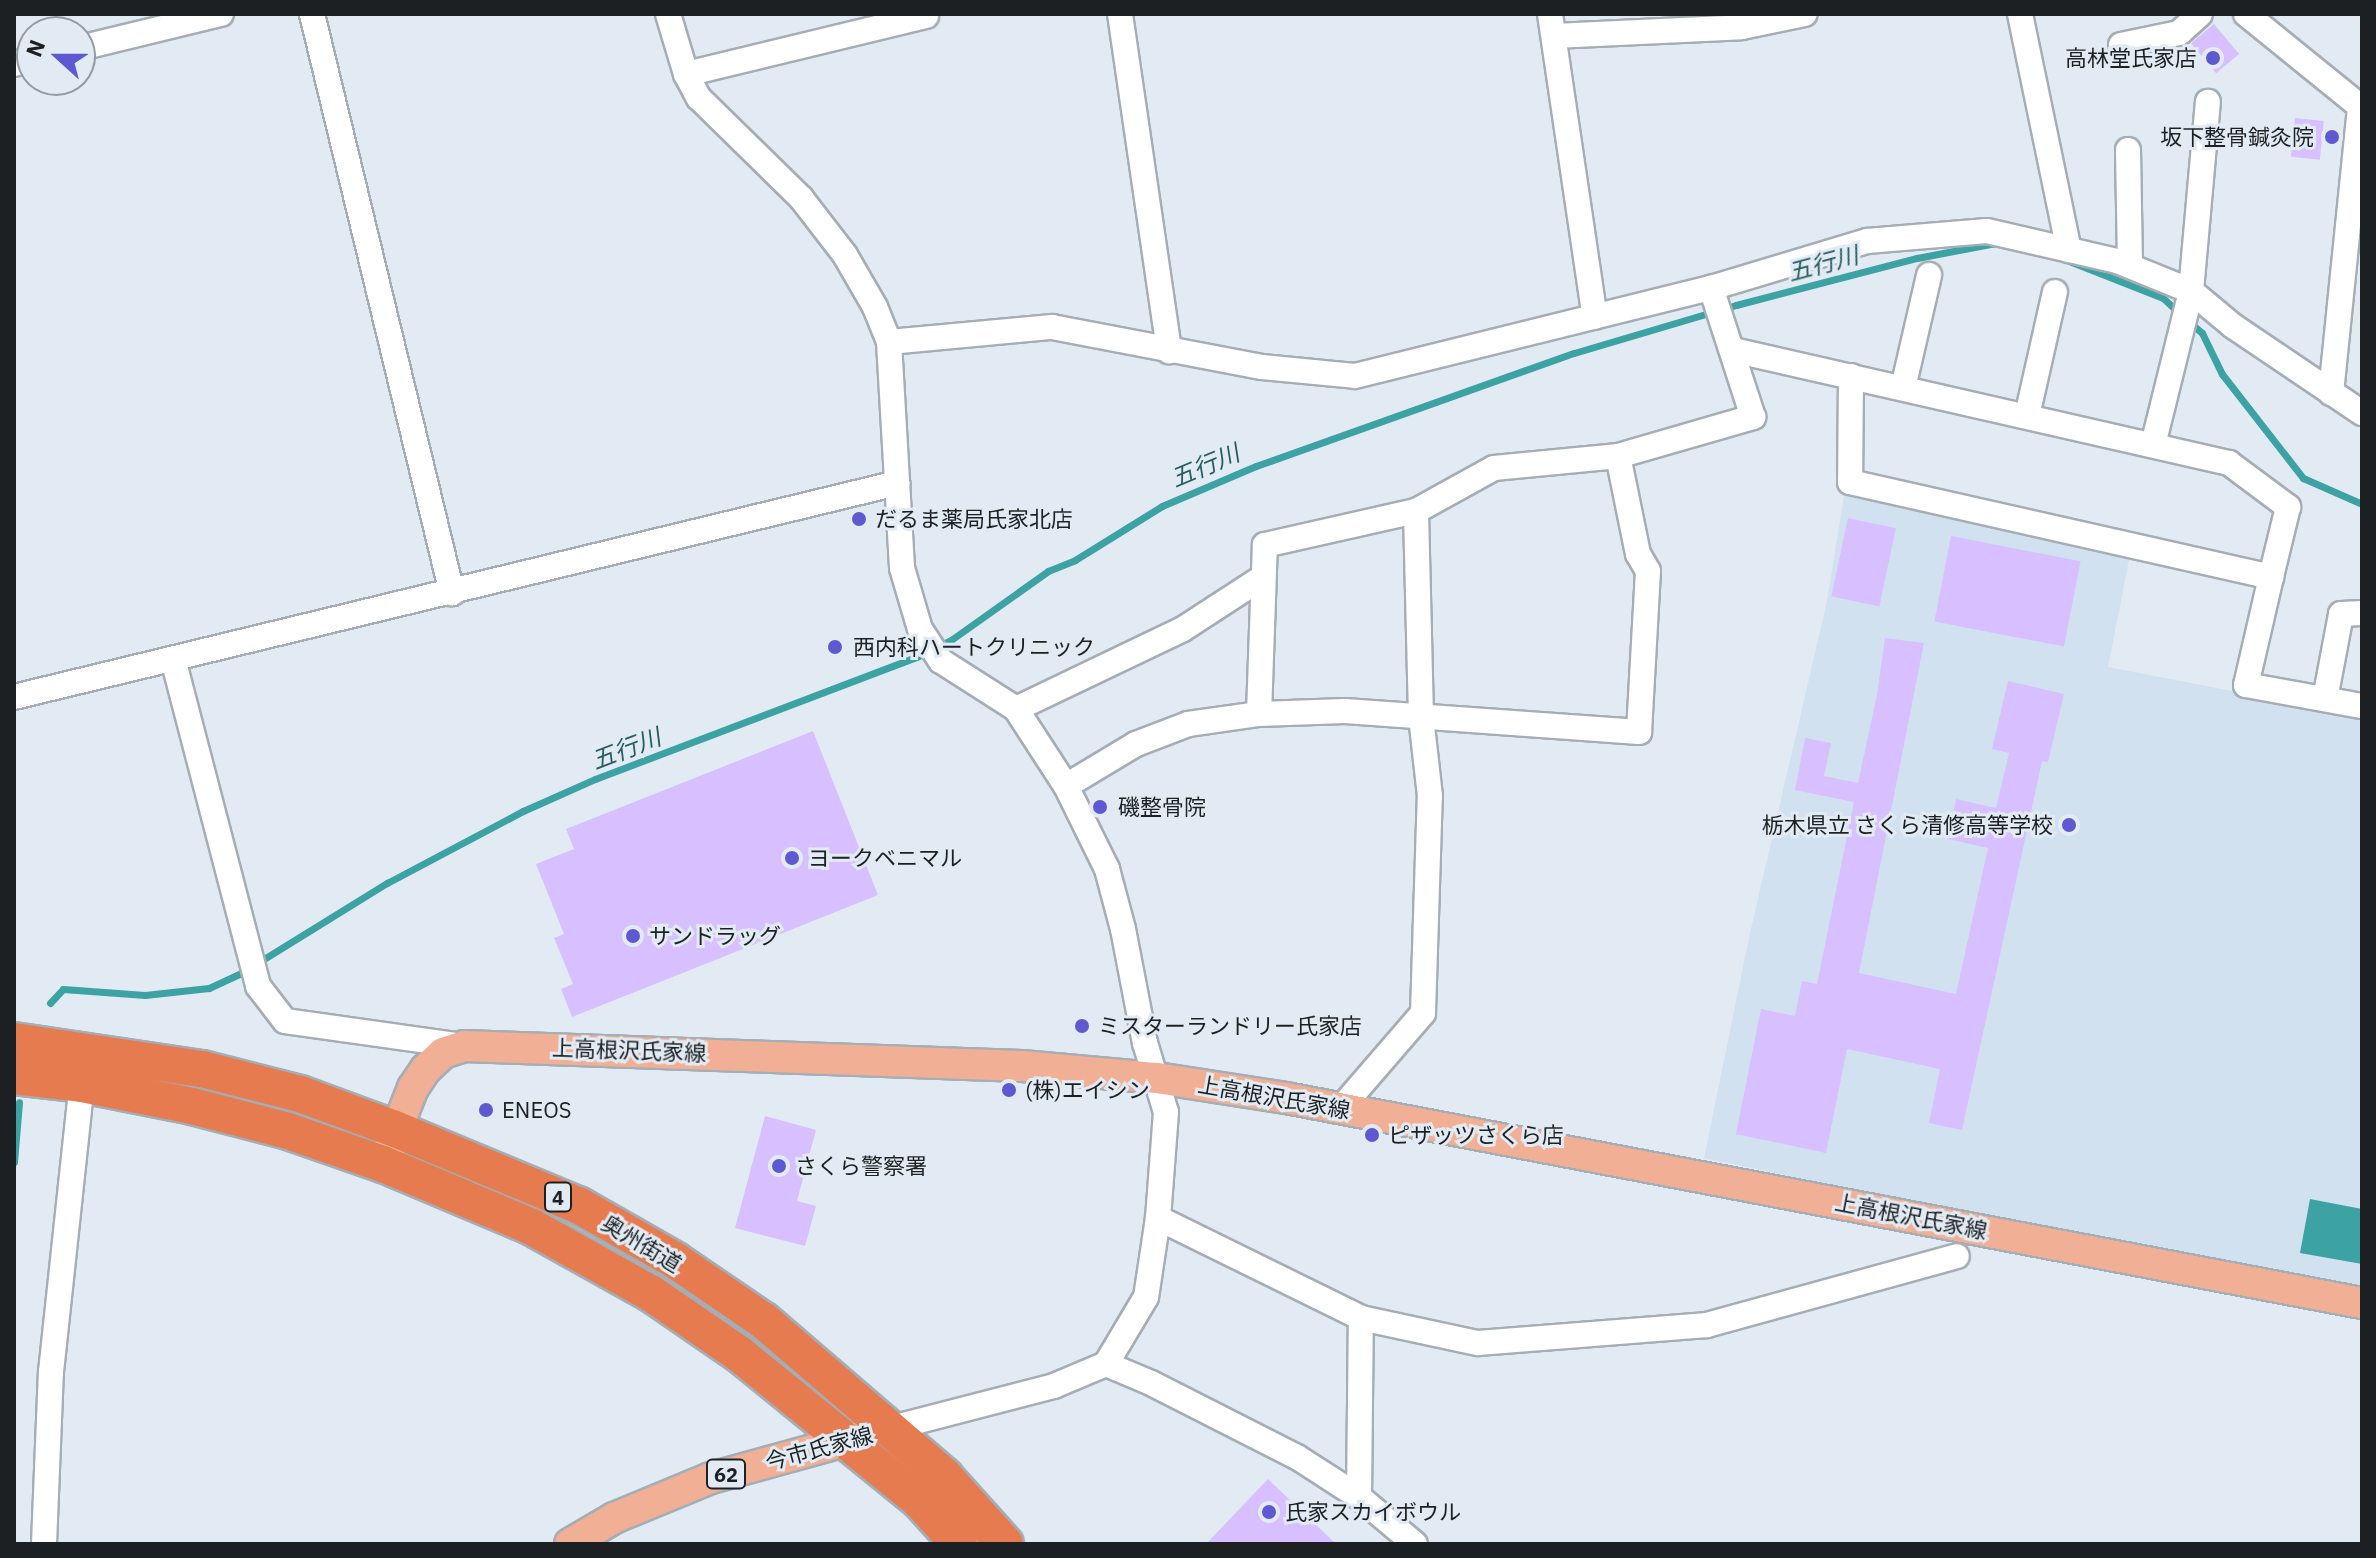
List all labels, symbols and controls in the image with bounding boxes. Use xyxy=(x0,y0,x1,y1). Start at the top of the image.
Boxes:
north arrow xyxy=(16,16,96,96)
text: N xyxy=(19,35,51,61)
place label: 高林堂氏家店 xyxy=(2065,45,2197,71)
marker: 高林堂氏家店 xyxy=(2204,49,2222,67)
place label: 坂下整骨鍼灸院 xyxy=(2160,124,2314,150)
marker: 坂下整骨鍼灸院 xyxy=(2321,126,2343,148)
water label: 五行川 xyxy=(1784,241,1862,287)
water label: 五行川 xyxy=(1166,439,1244,493)
place label: だるま薬局氏家北店 xyxy=(875,506,1073,532)
marker: だるま薬局氏家北店 xyxy=(850,510,868,528)
place label: 西内科ハートクリニック xyxy=(853,634,1095,660)
marker: 西内科ハートクリニック xyxy=(824,636,846,658)
water label: 五行川 xyxy=(587,723,665,775)
place label: 磯整骨院 xyxy=(1118,794,1206,820)
marker: 磯整骨院 xyxy=(1089,796,1111,818)
place label: 栃木県立 さくら清修高等学校 xyxy=(1762,812,2053,838)
marker: 栃木県立 さくら清修高等学校 xyxy=(2060,816,2078,834)
place label: ヨークベニマル xyxy=(808,845,962,871)
marker: ヨークベニマル xyxy=(783,849,801,867)
place label: サンドラッグ xyxy=(649,923,781,949)
marker: サンドラッグ xyxy=(624,927,642,945)
place label: ミスターランドリー氏家店 xyxy=(1098,1013,1362,1039)
marker: ミスターランドリー氏家店 xyxy=(1073,1017,1091,1035)
street label: 上高根沢氏家線 xyxy=(552,1034,706,1066)
street label: 上高根沢氏家線 xyxy=(1196,1071,1352,1123)
place label: (株)エイシン xyxy=(1025,1077,1150,1103)
marker: (株)エイシン xyxy=(1000,1081,1018,1099)
place label: ENEOS xyxy=(502,1097,572,1123)
marker: ENEOS xyxy=(477,1101,495,1119)
place label: ピザッツさくら店 xyxy=(1388,1122,1564,1148)
marker: ピザッツさくら店 xyxy=(1363,1126,1381,1144)
place label: さくら警察署 xyxy=(795,1153,927,1179)
marker: さくら警察署 xyxy=(770,1157,788,1175)
road number: 4 xyxy=(544,1181,572,1213)
street label: 上高根沢氏家線 xyxy=(1833,1188,1989,1244)
street label: 奥州街道 xyxy=(597,1209,687,1277)
street label: 今市氏家線 xyxy=(762,1421,876,1475)
road number: 62 xyxy=(706,1458,746,1490)
place label: 氏家スカイボウル xyxy=(1285,1499,1461,1525)
marker: 氏家スカイボウル xyxy=(1260,1503,1278,1521)

